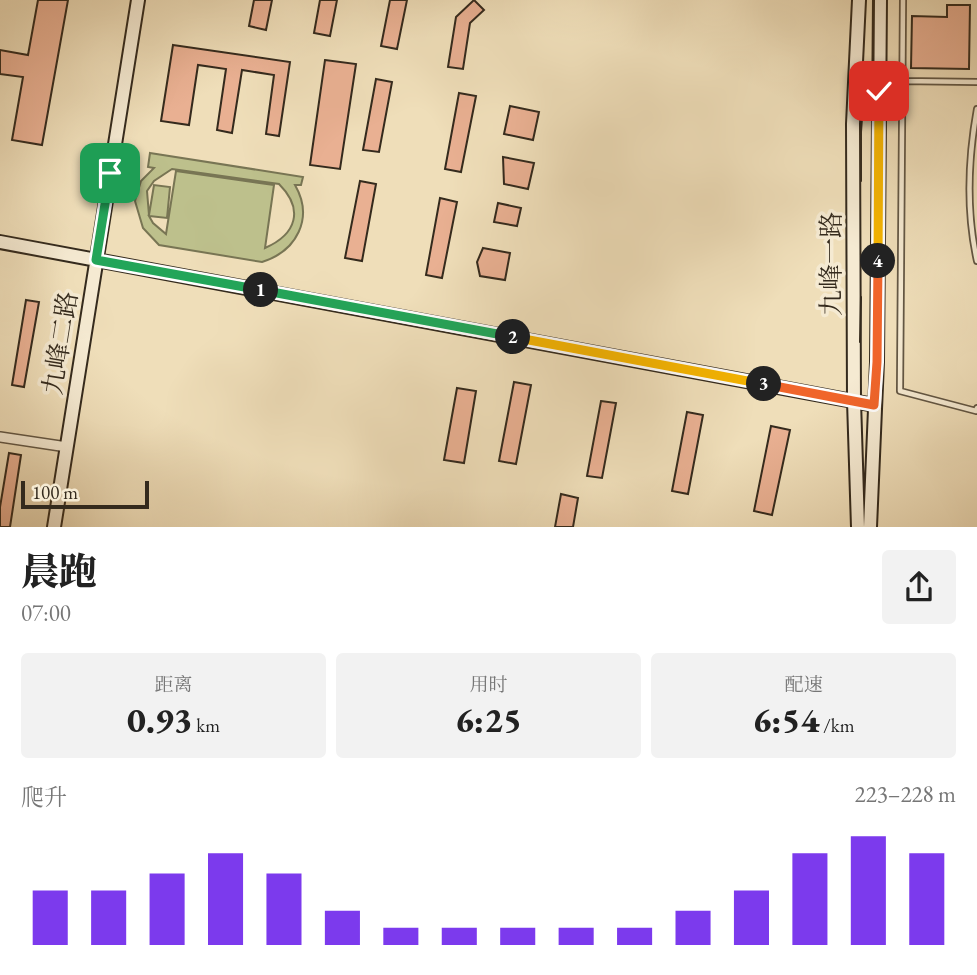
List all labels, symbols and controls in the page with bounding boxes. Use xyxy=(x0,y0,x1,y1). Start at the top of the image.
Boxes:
pin xyxy=(849,61,909,121)
icon: check xyxy=(860,72,898,110)
pin xyxy=(80,143,140,203)
icon: arrive xyxy=(91,154,129,192)
street label: 九峰一路 xyxy=(814,212,848,316)
pin: 4 xyxy=(860,244,896,278)
text: 4 xyxy=(872,248,883,273)
pin: 1 xyxy=(244,272,278,308)
text: 1 xyxy=(255,277,266,302)
street label: 九峰二路 xyxy=(35,289,85,397)
pin: 2 xyxy=(496,320,530,354)
text: 2 xyxy=(507,324,518,349)
pin: 3 xyxy=(746,366,782,402)
text: 3 xyxy=(758,371,769,396)
scale bar xyxy=(21,478,149,510)
text: 100 m xyxy=(32,480,78,505)
text: 晨跑 xyxy=(21,547,97,596)
button: share xyxy=(882,550,956,624)
text: 07:00 xyxy=(21,598,71,628)
text: 距离 xyxy=(154,672,193,697)
text: 用时 xyxy=(469,672,508,697)
text: 配速 xyxy=(784,672,823,697)
text: 0.93 xyxy=(127,697,193,742)
text: 6:25 xyxy=(455,697,522,742)
text: 6:54 xyxy=(753,697,819,742)
text: km xyxy=(193,713,220,738)
text: /km xyxy=(819,713,854,738)
text: 223–228 m xyxy=(855,779,956,809)
text: 爬升 xyxy=(21,782,67,812)

